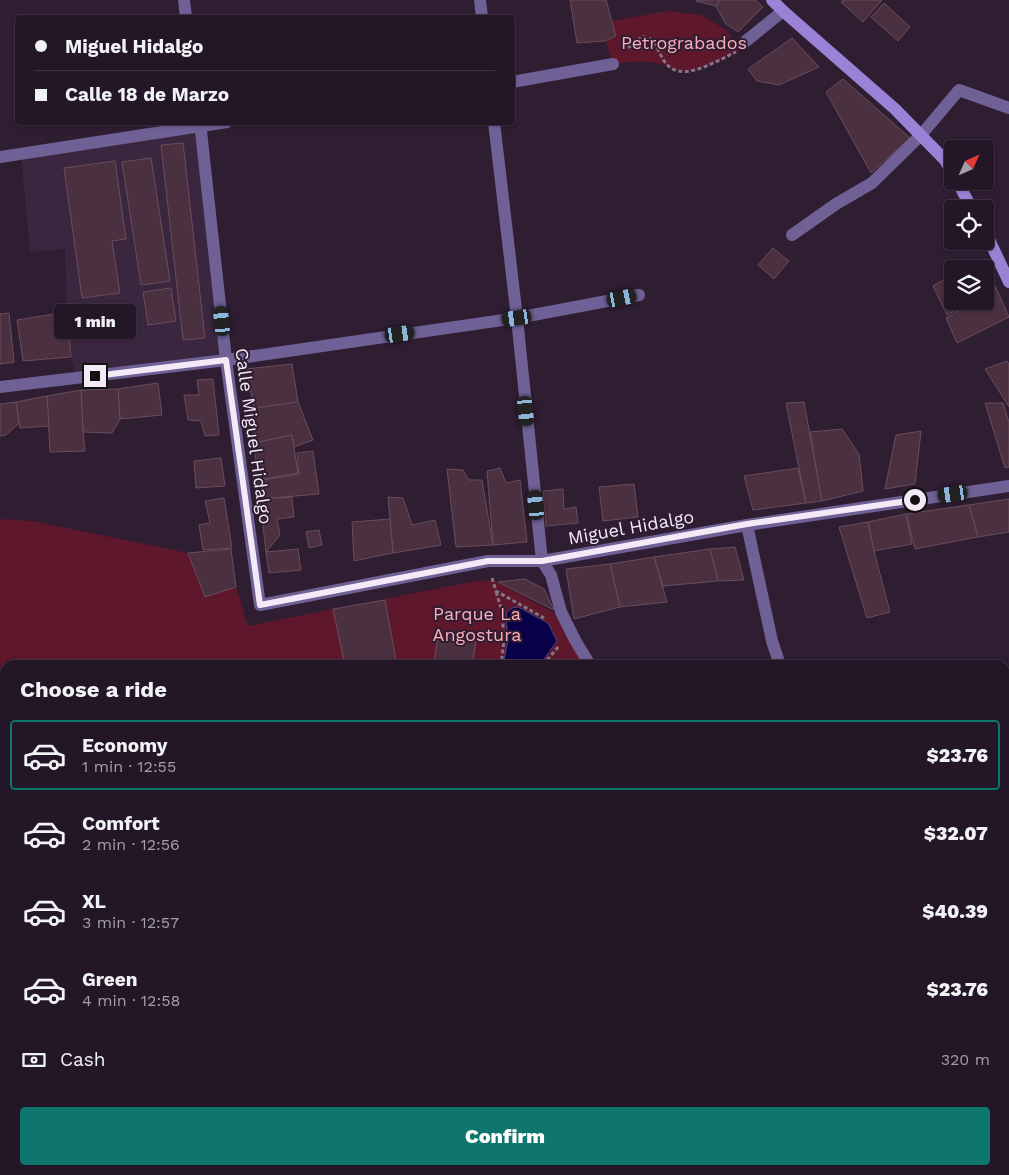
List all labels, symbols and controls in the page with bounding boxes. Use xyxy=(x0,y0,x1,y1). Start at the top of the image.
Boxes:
park label: Petrograbados xyxy=(621,32,747,53)
text: Miguel Hidalgo xyxy=(65,35,203,58)
text: Calle 18 de Marzo xyxy=(65,83,229,106)
north arrow xyxy=(944,140,994,190)
map controls xyxy=(944,140,994,310)
button: locate xyxy=(944,200,994,250)
button: layers xyxy=(944,260,994,310)
car xyxy=(605,288,638,308)
callout: 1 min xyxy=(54,304,136,338)
car xyxy=(212,305,231,337)
car xyxy=(501,308,532,328)
text: 1 min xyxy=(74,312,116,331)
car xyxy=(384,324,415,344)
street label: Calle Miguel Hidalgo xyxy=(231,347,277,525)
route end xyxy=(84,365,106,387)
car xyxy=(516,395,535,427)
car xyxy=(937,484,968,504)
car xyxy=(526,489,545,521)
route start xyxy=(904,489,926,511)
street label: Miguel Hidalgo xyxy=(566,506,696,548)
park label: Parque La Angostura xyxy=(433,603,521,645)
text: Choose a ride xyxy=(20,677,167,702)
icon: car xyxy=(22,733,67,778)
text: Economy xyxy=(82,734,167,757)
text: $23.76 xyxy=(926,744,988,767)
text: 1 min · 12:55 xyxy=(82,757,176,776)
icon: car xyxy=(22,811,67,856)
text: Comfort xyxy=(82,812,160,835)
text: $32.07 xyxy=(924,822,988,845)
text: 2 min · 12:56 xyxy=(82,835,180,854)
icon: car xyxy=(22,889,67,934)
text: XL xyxy=(82,890,106,913)
text: $40.39 xyxy=(922,900,988,923)
text: 3 min · 12:57 xyxy=(82,913,179,932)
icon: car xyxy=(22,967,67,1012)
text: Green xyxy=(82,968,138,991)
text: $23.76 xyxy=(926,978,988,1001)
text: 4 min · 12:58 xyxy=(82,991,180,1010)
icon: cash xyxy=(20,1046,48,1074)
text: Cash xyxy=(60,1048,106,1071)
text: 320 m xyxy=(941,1050,990,1069)
button: Confirm xyxy=(20,1107,990,1165)

